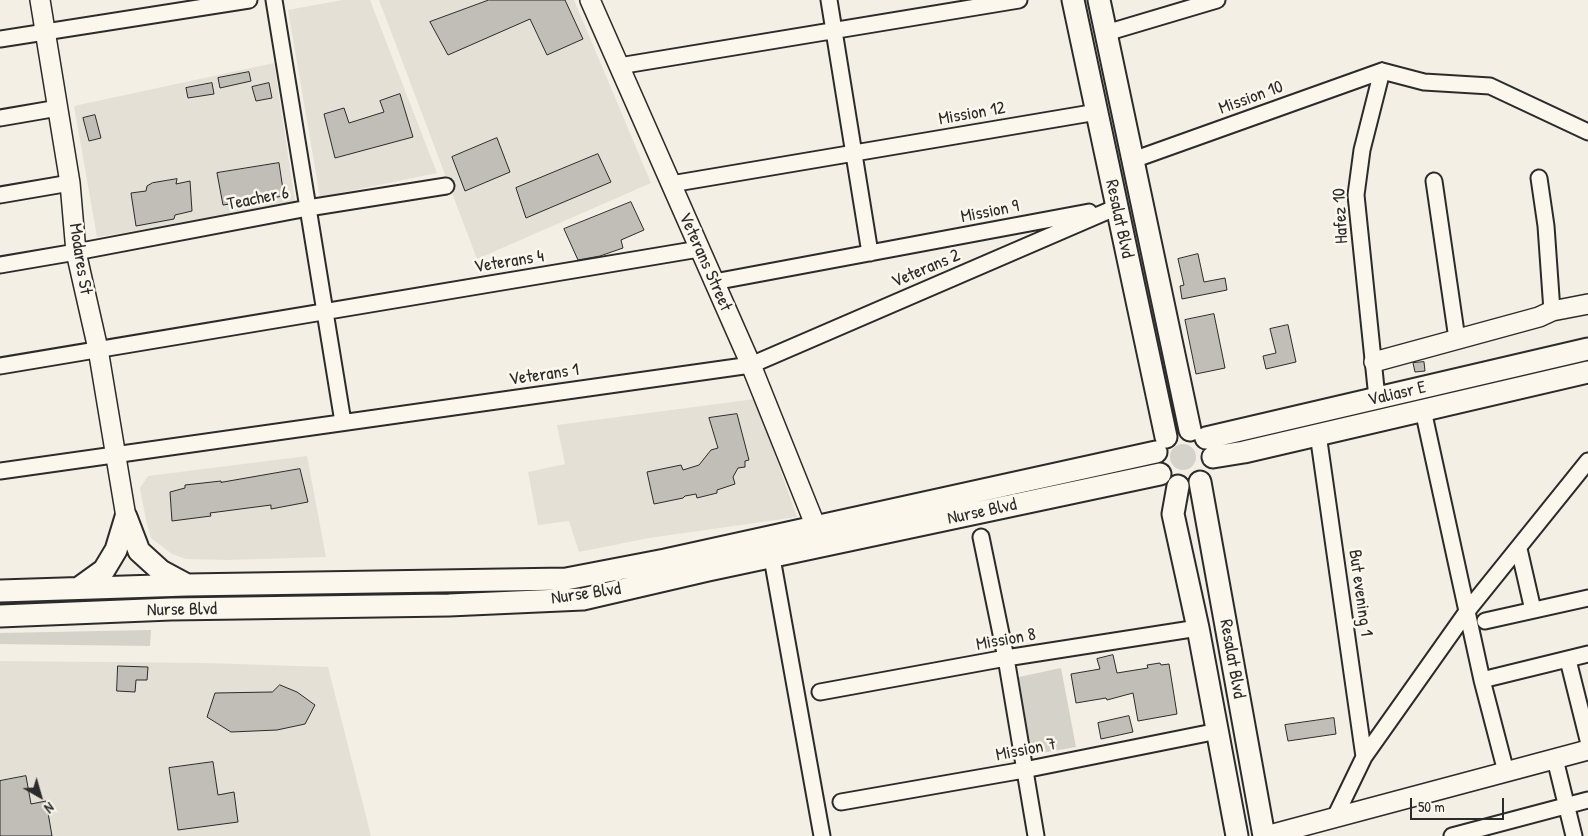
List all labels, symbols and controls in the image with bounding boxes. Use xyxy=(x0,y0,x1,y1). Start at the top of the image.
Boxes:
street label: Mission 10 xyxy=(1216,76,1286,120)
street label: Mission 12 xyxy=(937,98,1007,130)
street label: Resalat Blvd xyxy=(1100,178,1138,260)
street label: Teacher 6 xyxy=(225,182,291,216)
street label: Hafez 10 xyxy=(1329,188,1353,244)
street label: Mission 9 xyxy=(959,196,1021,228)
street label: Veterans Street xyxy=(674,209,736,315)
street label: Modares St xyxy=(64,222,96,296)
street label: Veterans 2 xyxy=(889,245,963,293)
street label: Veterans 4 xyxy=(472,246,546,278)
street label: Veterans 1 xyxy=(508,359,580,391)
street label: Valiasr E xyxy=(1366,377,1428,411)
street label: Nurse Blvd xyxy=(945,494,1019,530)
street label: But evening 1 xyxy=(1343,548,1377,638)
street label: Nurse Blvd xyxy=(550,578,622,610)
street label: Nurse Blvd xyxy=(147,599,217,621)
street label: Resalat Blvd xyxy=(1214,618,1250,700)
street label: Mission 8 xyxy=(975,624,1037,656)
street label: Mission 7 xyxy=(994,734,1058,766)
north arrow xyxy=(15,771,65,821)
scale bar xyxy=(1413,788,1507,820)
text: 50 m xyxy=(1418,796,1445,817)
text: N xyxy=(41,798,58,818)

